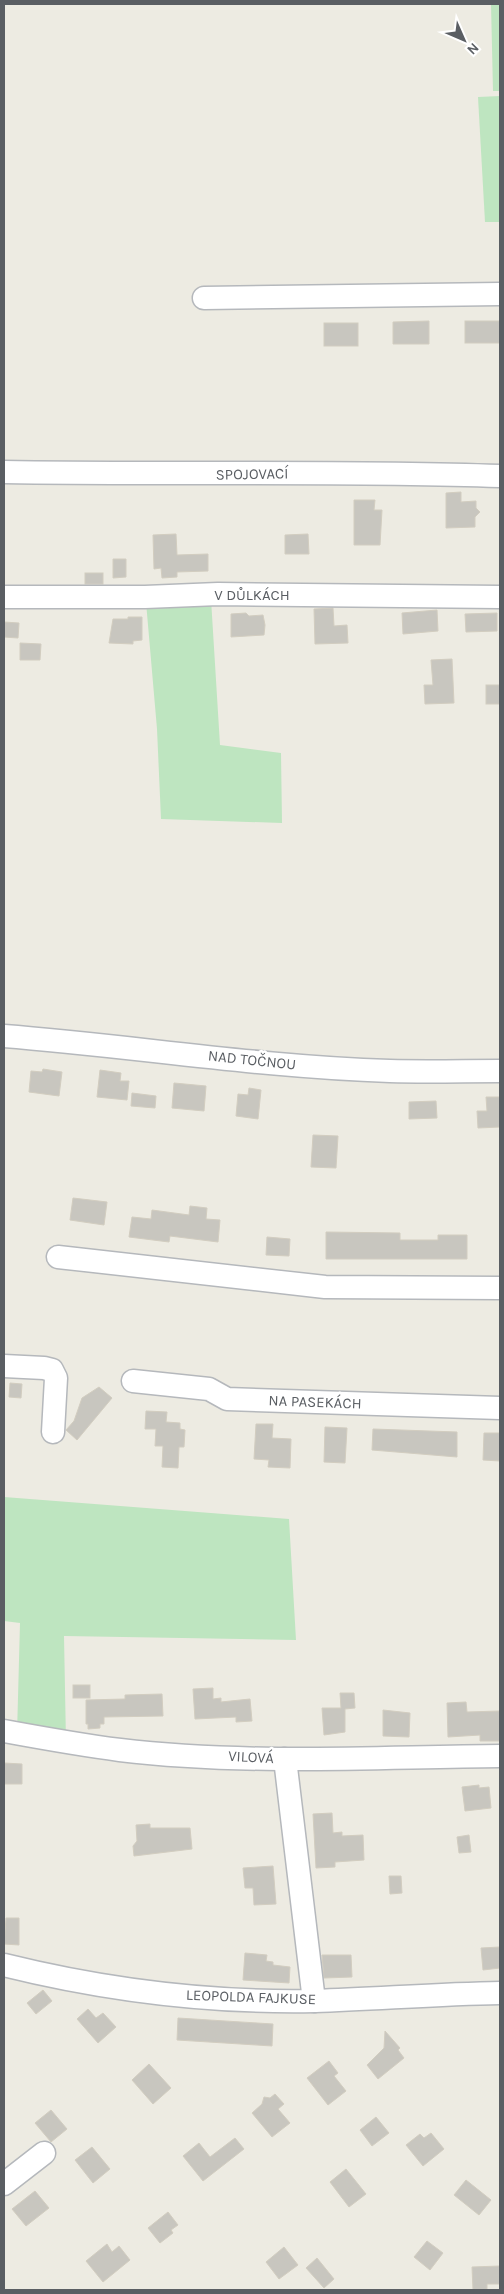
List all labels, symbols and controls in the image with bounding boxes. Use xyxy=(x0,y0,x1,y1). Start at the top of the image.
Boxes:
north arrow xyxy=(439,15,489,65)
text: N xyxy=(463,39,482,58)
street label: SPOJOVACÍ xyxy=(216,464,289,484)
street label: V DŮLKÁCH xyxy=(214,586,290,604)
street label: NAD TOČNOU xyxy=(207,1046,297,1074)
street label: NA PASEKÁCH xyxy=(268,1391,362,1413)
street label: VILOVÁ xyxy=(228,1747,275,1767)
street label: LEOPOLDA FAJKUSE xyxy=(186,1986,316,2008)

